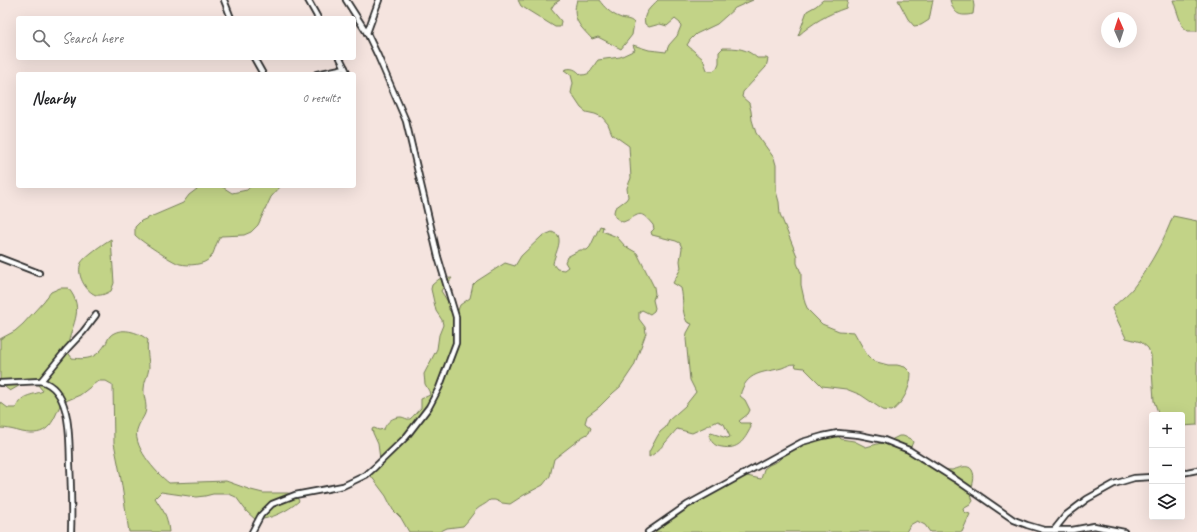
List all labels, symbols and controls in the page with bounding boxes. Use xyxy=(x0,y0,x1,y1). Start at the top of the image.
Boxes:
north arrow xyxy=(1101,12,1137,48)
search box xyxy=(16,16,356,60)
icon: search xyxy=(30,27,52,49)
text: Search here xyxy=(62,29,123,48)
text: Nearby xyxy=(32,88,75,109)
text: 0 results xyxy=(302,90,340,106)
map controls xyxy=(1149,412,1185,520)
button: + xyxy=(1149,412,1185,448)
button: − xyxy=(1149,448,1185,484)
button: layers xyxy=(1149,484,1185,520)

